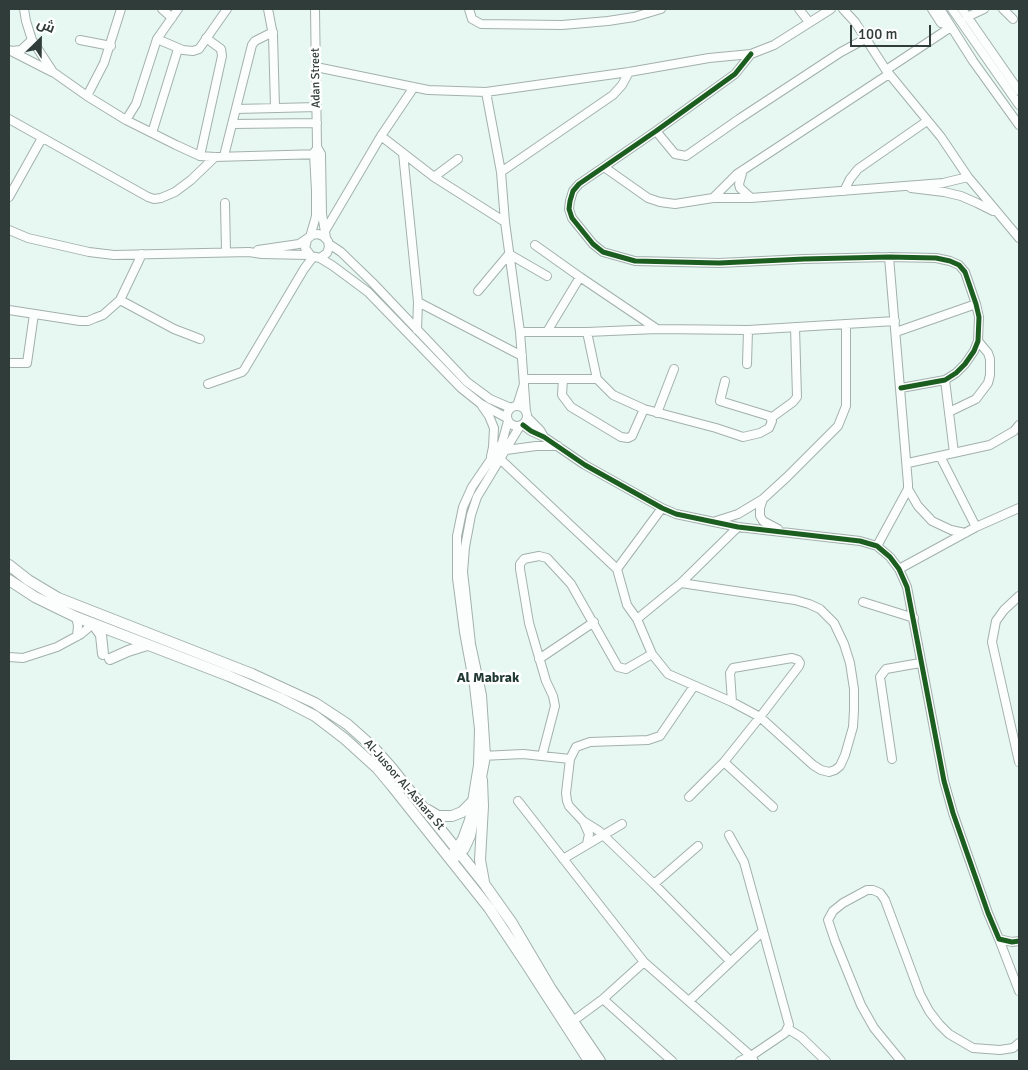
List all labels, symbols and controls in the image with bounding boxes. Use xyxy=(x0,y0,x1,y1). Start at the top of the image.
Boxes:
text: ش xyxy=(34,14,58,37)
north arrow xyxy=(15,15,65,65)
scale bar xyxy=(853,15,934,47)
text: 100 m xyxy=(858,25,898,43)
street label: Adan Street xyxy=(308,48,324,108)
district label: Al Mabrak xyxy=(457,670,519,686)
street label: Al-Jusoor Al-Ashara St xyxy=(361,737,447,833)

